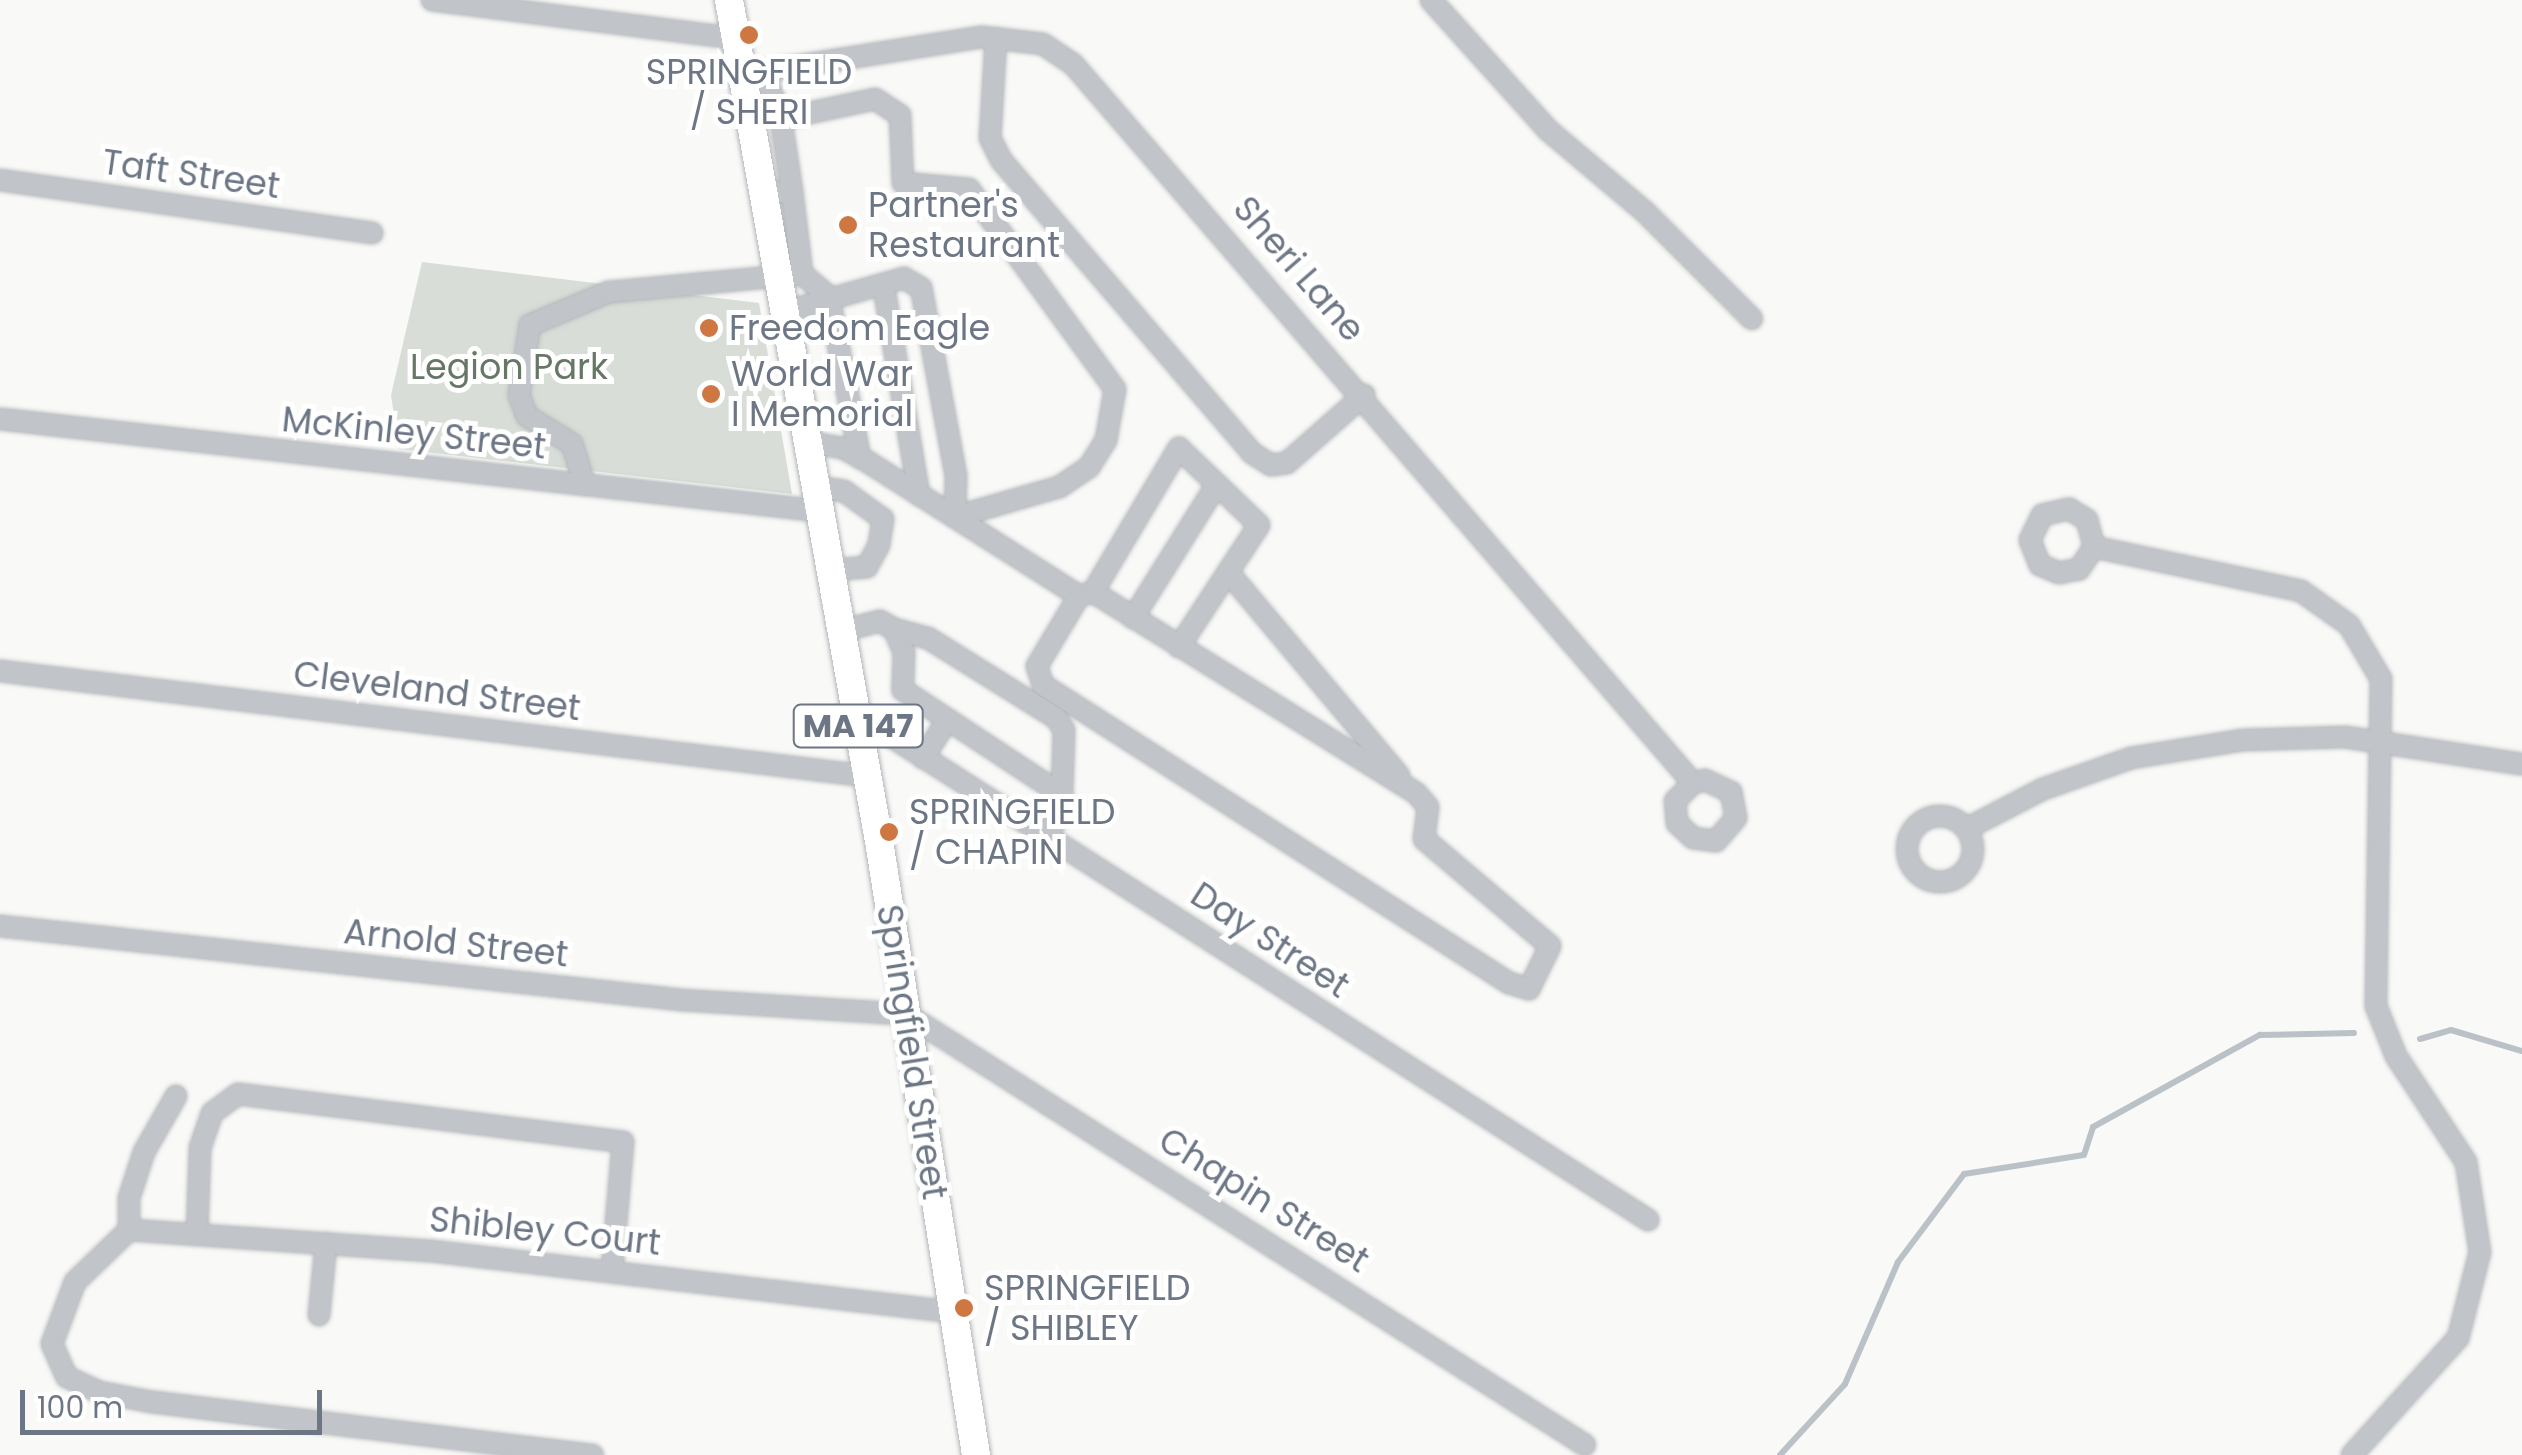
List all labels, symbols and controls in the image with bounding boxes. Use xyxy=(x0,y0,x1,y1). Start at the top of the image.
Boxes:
marker: SPRINGFIELD / SHERI xyxy=(738,24,760,46)
place label: SPRINGFIELD / SHERI xyxy=(646,51,852,133)
street label: Taft Street xyxy=(100,141,282,207)
place label: Partner's Restaurant xyxy=(868,184,1060,266)
street label: Sheri Lane xyxy=(1225,188,1373,350)
marker: Partner's Restaurant xyxy=(837,214,859,236)
place label: Freedom Eagle xyxy=(729,307,990,349)
marker: Freedom Eagle xyxy=(698,317,720,339)
park label: Legion Park xyxy=(410,346,608,388)
place label: World War I Memorial xyxy=(731,353,913,435)
marker: World War I Memorial xyxy=(700,383,722,405)
street label: McKinley Street xyxy=(280,398,548,468)
street label: Cleveland Street xyxy=(291,653,583,729)
road number: MA 147 xyxy=(790,699,926,753)
place label: SPRINGFIELD / CHAPIN xyxy=(909,791,1116,873)
marker: SPRINGFIELD / CHAPIN xyxy=(878,821,900,843)
street label: Day Street xyxy=(1183,873,1357,1007)
street label: Springfield Street xyxy=(868,902,956,1202)
street label: Arnold Street xyxy=(342,910,570,976)
street label: Chapin Street xyxy=(1151,1119,1377,1281)
street label: Shibley Court xyxy=(427,1198,663,1264)
place label: SPRINGFIELD / SHIBLEY xyxy=(984,1267,1191,1349)
marker: SPRINGFIELD / SHIBLEY xyxy=(953,1297,975,1319)
scale bar xyxy=(25,1370,328,1432)
text: 100 m xyxy=(37,1386,123,1429)

